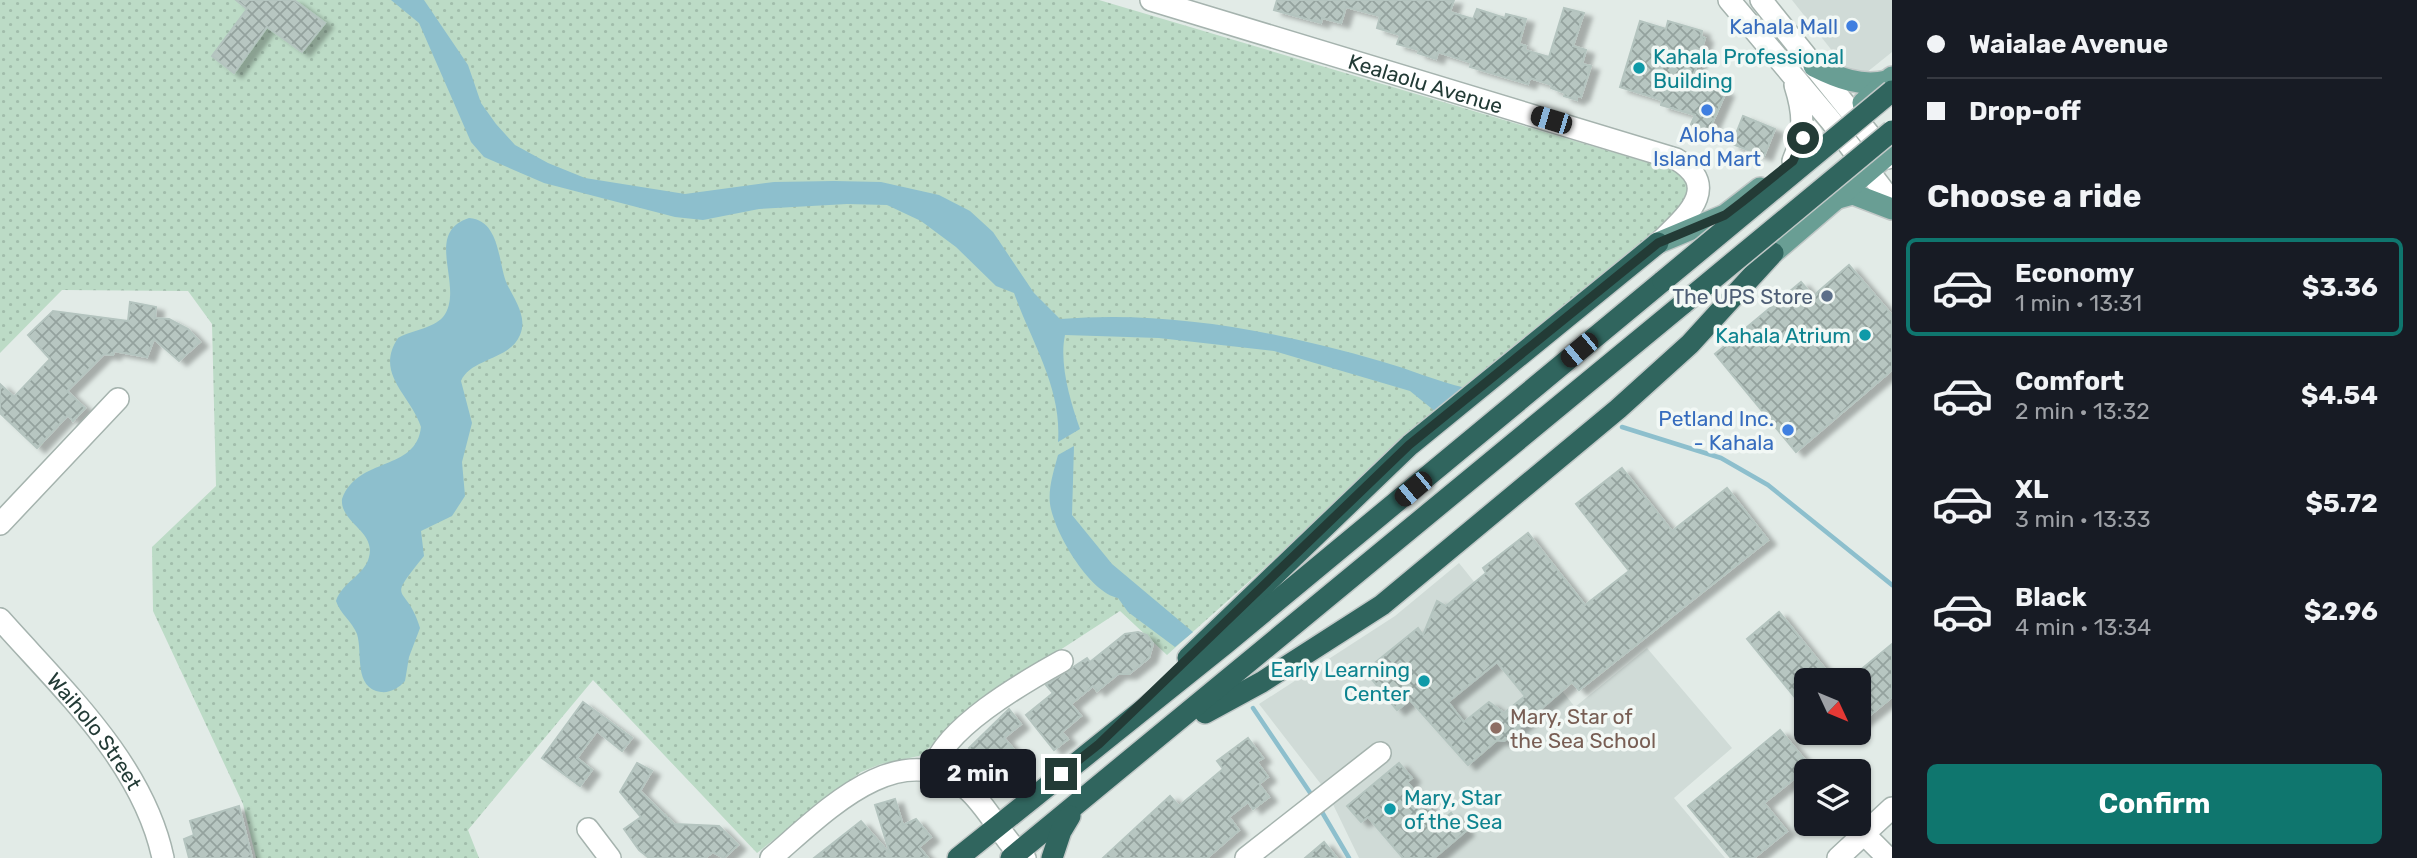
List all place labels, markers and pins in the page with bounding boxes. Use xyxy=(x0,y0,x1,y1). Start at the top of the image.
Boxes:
place label: Kahala Mall xyxy=(1729,14,1838,39)
marker: Kahala Mall xyxy=(1844,18,1860,34)
place label: Kahala Professional Building xyxy=(1653,44,1844,93)
marker: Kahala Professional Building xyxy=(1631,60,1647,76)
marker: Aloha Island Mart xyxy=(1699,102,1715,118)
place label: Aloha Island Mart xyxy=(1653,122,1761,171)
place label: The UPS Store xyxy=(1672,284,1813,309)
marker: The UPS Store xyxy=(1819,288,1835,304)
place label: Kahala Atrium xyxy=(1715,323,1851,348)
marker: Kahala Atrium xyxy=(1857,327,1873,343)
place label: Petland Inc. - Kahala xyxy=(1658,406,1774,455)
marker: Petland Inc. - Kahala xyxy=(1780,422,1796,438)
place label: Early Learning Center xyxy=(1270,657,1410,706)
marker: Early Learning Center xyxy=(1416,673,1432,689)
place label: Mary, Star of the Sea School xyxy=(1510,704,1656,753)
marker: Mary, Star of the Sea School xyxy=(1488,720,1504,736)
place label: Mary, Star of the Sea xyxy=(1404,785,1503,834)
marker: Mary, Star of the Sea xyxy=(1382,801,1398,817)

